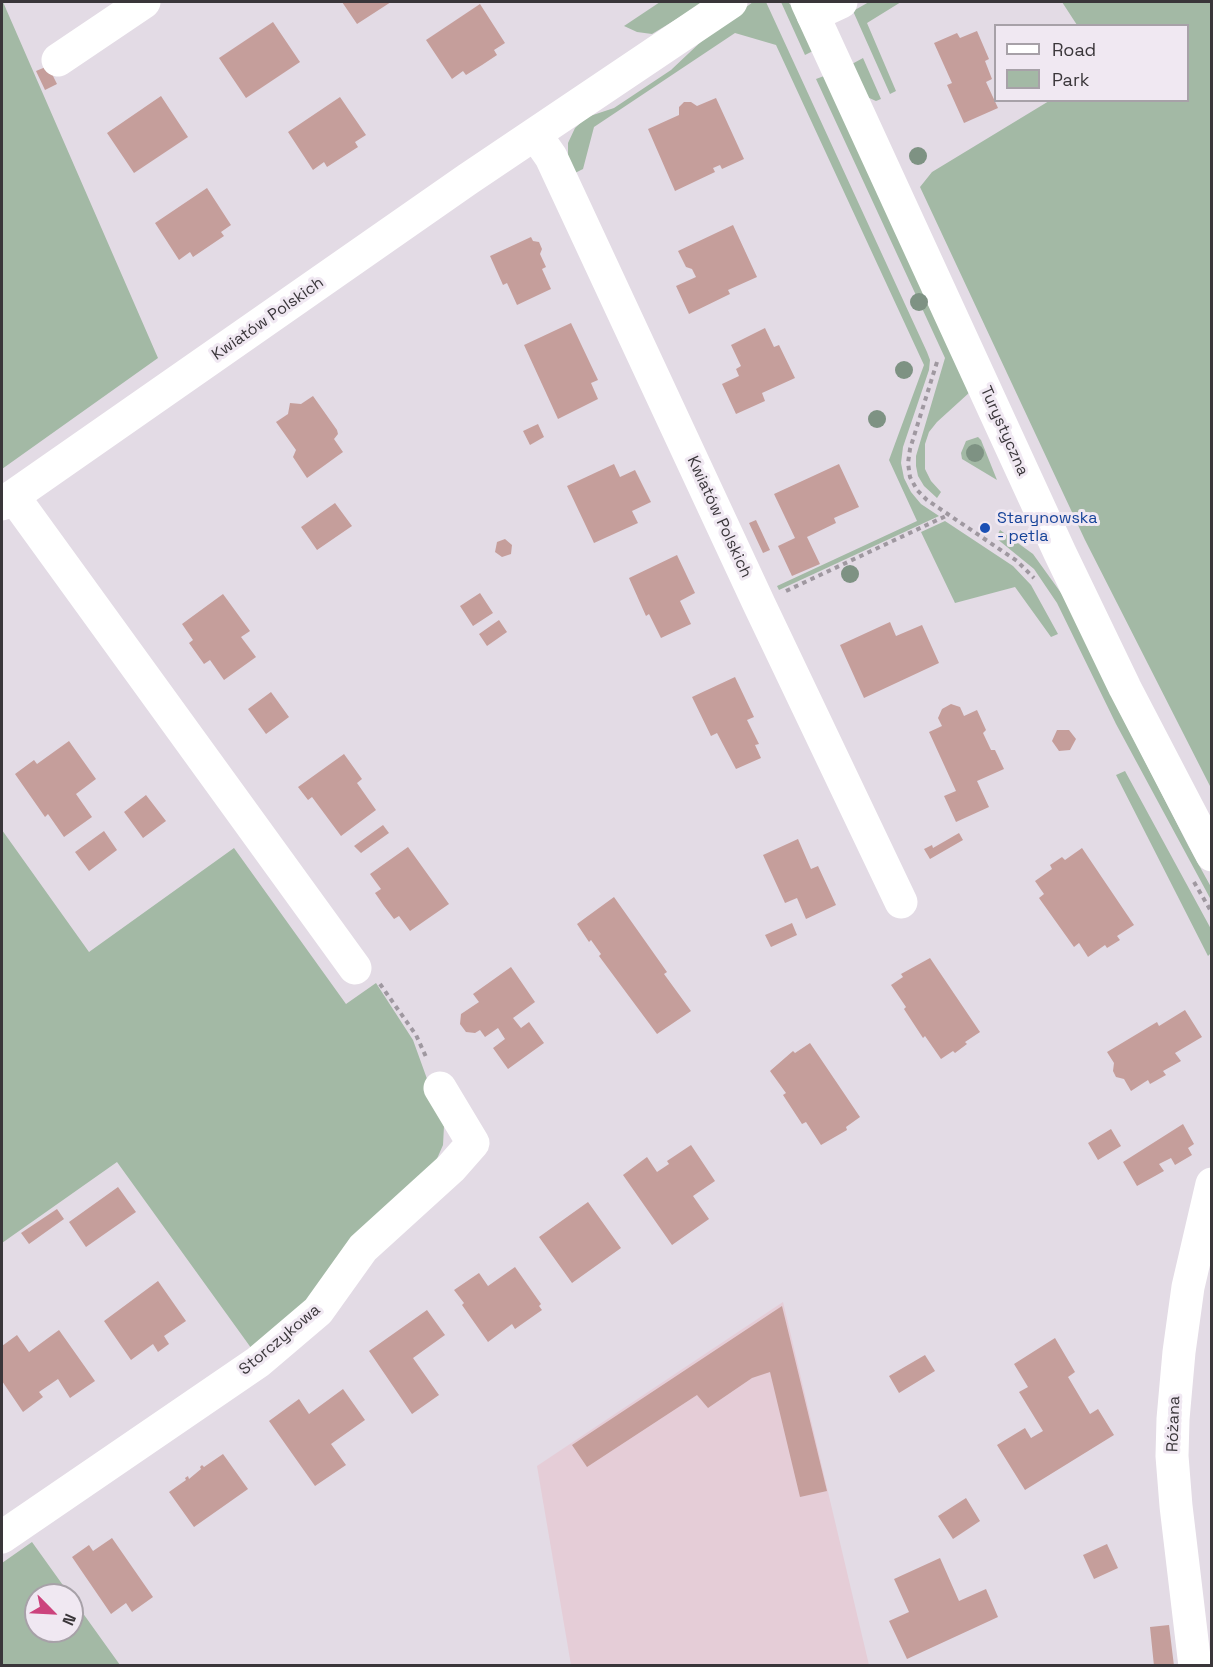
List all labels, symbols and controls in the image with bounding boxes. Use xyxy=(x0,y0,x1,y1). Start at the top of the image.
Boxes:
legend xyxy=(994,24,1189,102)
text: Road xyxy=(1052,38,1096,61)
text: Park xyxy=(1052,68,1089,91)
street label: Kwiatów Polskich xyxy=(208,273,328,365)
street label: Turystyczna xyxy=(976,383,1032,479)
street label: Kwiatów Polskich xyxy=(682,453,756,581)
place label: Starynowska - pętla xyxy=(997,509,1097,547)
marker: Starynowska - pętla xyxy=(978,521,992,535)
street label: Storczykowa xyxy=(236,1301,324,1379)
street label: Różana xyxy=(1163,1396,1185,1452)
north arrow xyxy=(24,1583,84,1643)
text: N xyxy=(57,1611,81,1629)

